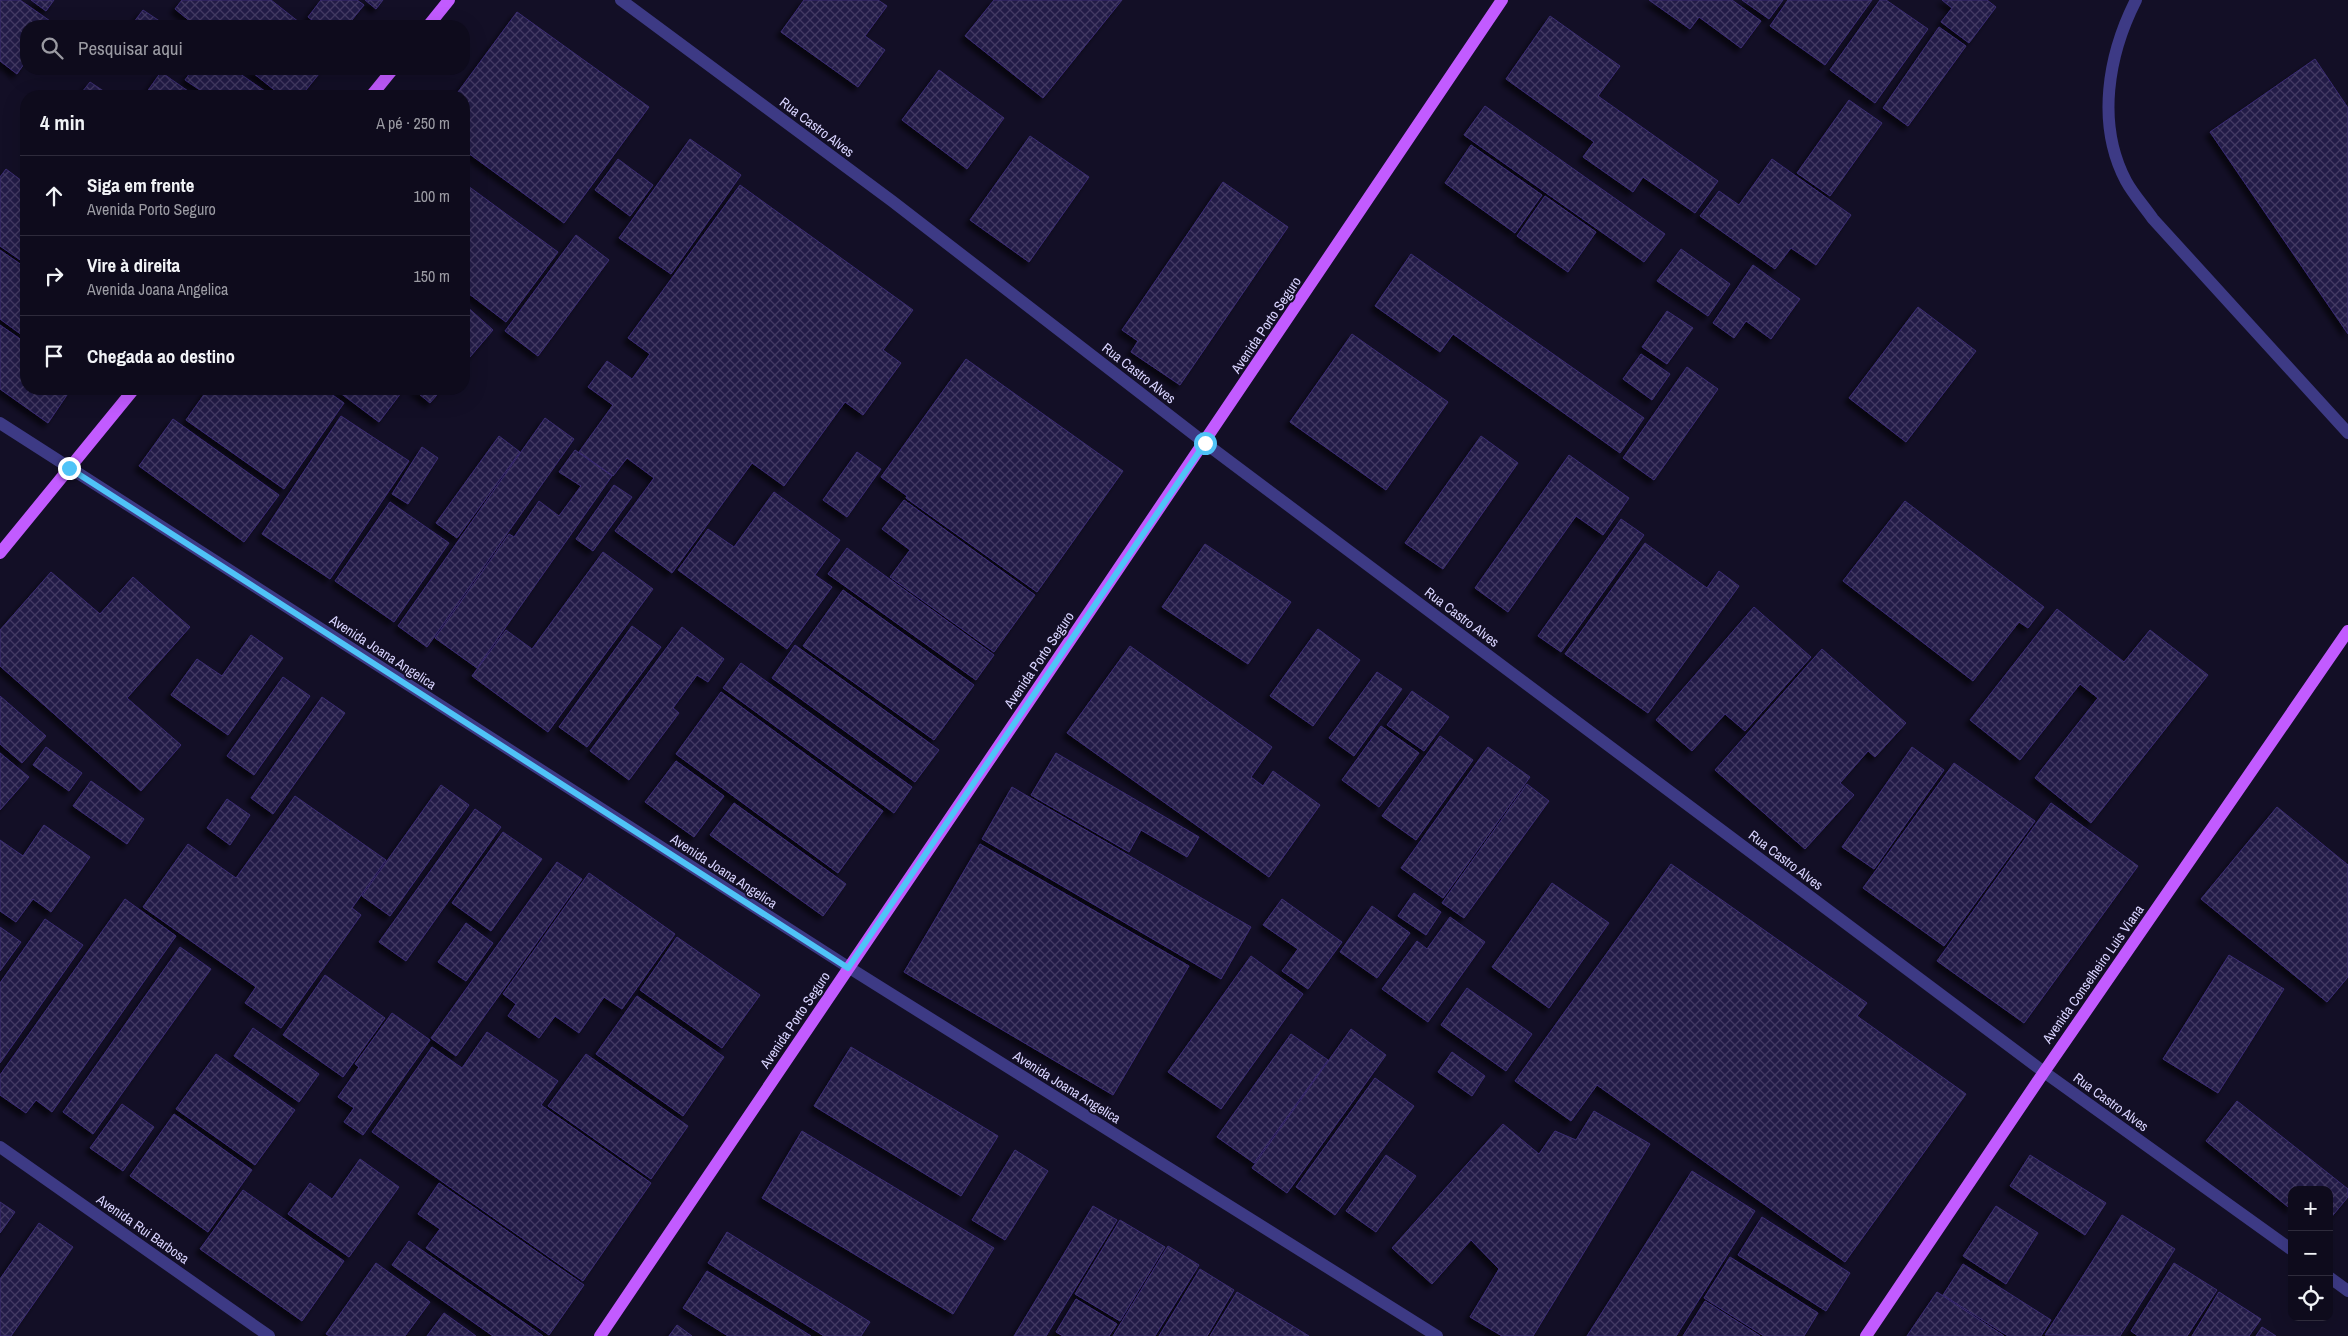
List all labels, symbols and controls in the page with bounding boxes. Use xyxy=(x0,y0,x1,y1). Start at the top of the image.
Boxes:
search box xyxy=(20,20,470,75)
icon: search xyxy=(38,34,66,62)
text: Pesquisar aqui xyxy=(78,35,183,61)
street label: Rua Castro Alves xyxy=(776,93,858,161)
text: 4 min xyxy=(40,108,85,137)
text: A pé · 250 m xyxy=(376,112,450,134)
text: Siga em frente xyxy=(87,172,194,198)
icon: ahead xyxy=(40,182,68,210)
text: 100 m xyxy=(414,185,450,207)
text: Avenida Porto Seguro xyxy=(87,198,216,220)
text: Vire à direita xyxy=(87,252,180,278)
icon: right xyxy=(40,262,68,290)
text: 150 m xyxy=(414,265,450,287)
street label: Avenida Porto Seguro xyxy=(1226,273,1305,378)
text: Avenida Joana Angelica xyxy=(87,278,228,300)
street label: Rua Castro Alves xyxy=(1099,339,1180,408)
icon: arrive xyxy=(40,342,68,370)
text: Chegada ao destino xyxy=(87,343,235,369)
route start xyxy=(1194,432,1217,455)
route end xyxy=(58,457,81,480)
street label: Rua Castro Alves xyxy=(1421,583,1503,651)
street label: Avenida Porto Seguro xyxy=(999,608,1078,713)
street label: Avenida Joana Angelica xyxy=(325,610,440,694)
street label: Rua Castro Alves xyxy=(1745,826,1827,894)
street label: Avenida Joana Angelica xyxy=(666,829,781,913)
street label: Avenida Conselheiro Luis Viana xyxy=(2038,901,2148,1048)
street label: Avenida Porto Seguro xyxy=(755,968,834,1073)
street label: Avenida Joana Angelica xyxy=(1009,1046,1125,1128)
street label: Rua Castro Alves xyxy=(2070,1069,2152,1135)
map controls xyxy=(2288,1186,2333,1321)
button: + xyxy=(2288,1186,2333,1231)
street label: Avenida Rui Barbosa xyxy=(92,1190,193,1268)
button: − xyxy=(2288,1231,2333,1276)
button: locate xyxy=(2288,1276,2333,1321)

